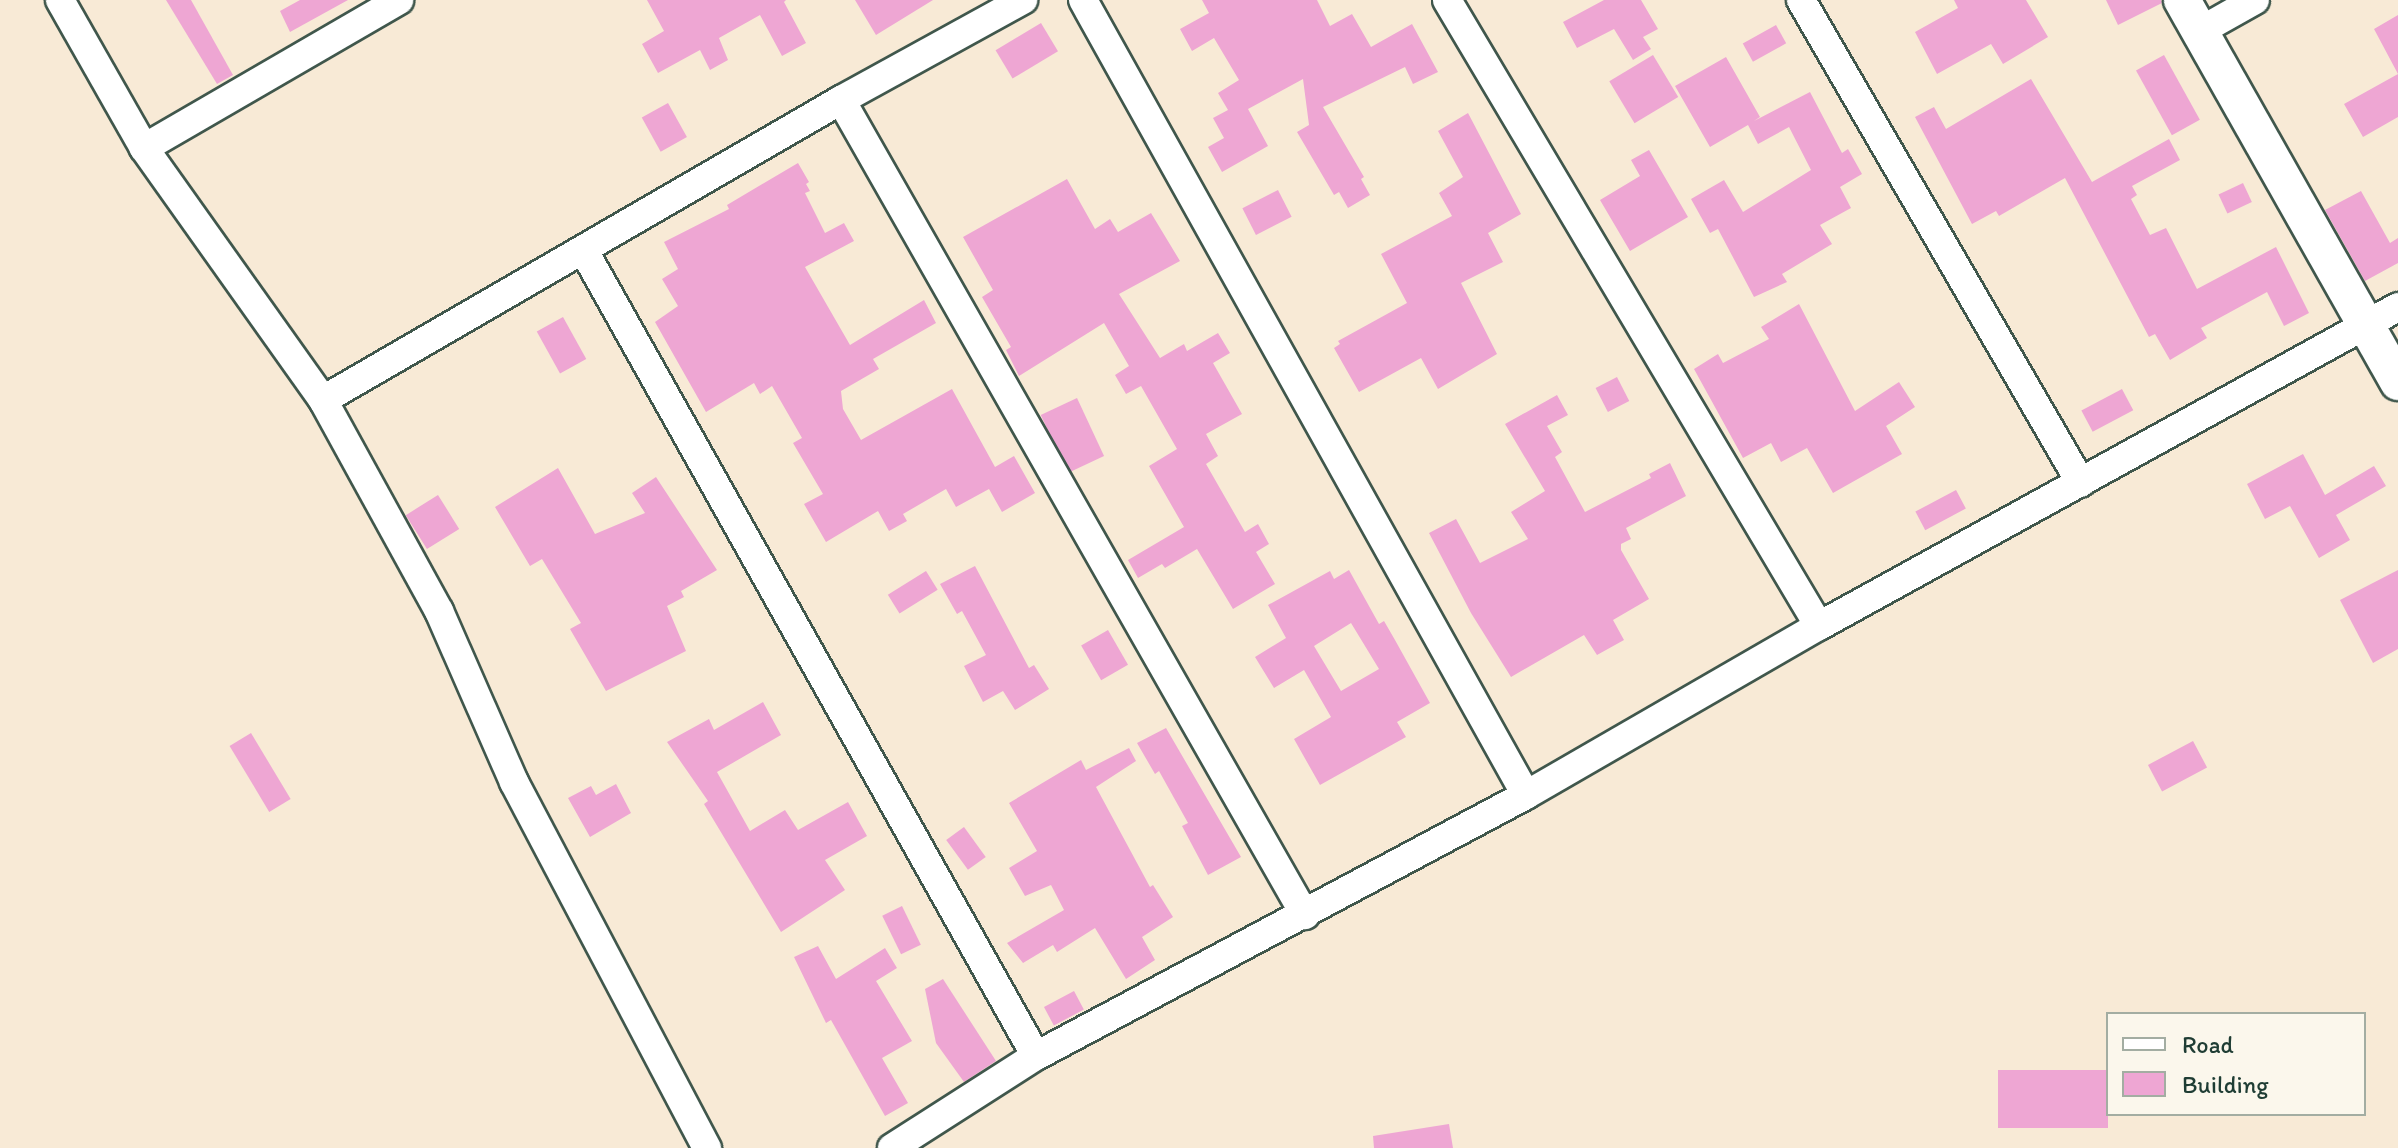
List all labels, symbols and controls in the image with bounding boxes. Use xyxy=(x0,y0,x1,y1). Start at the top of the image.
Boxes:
legend xyxy=(2106,1012,2366,1116)
text: Road xyxy=(2182,1030,2234,1059)
text: Building xyxy=(2182,1070,2269,1099)

